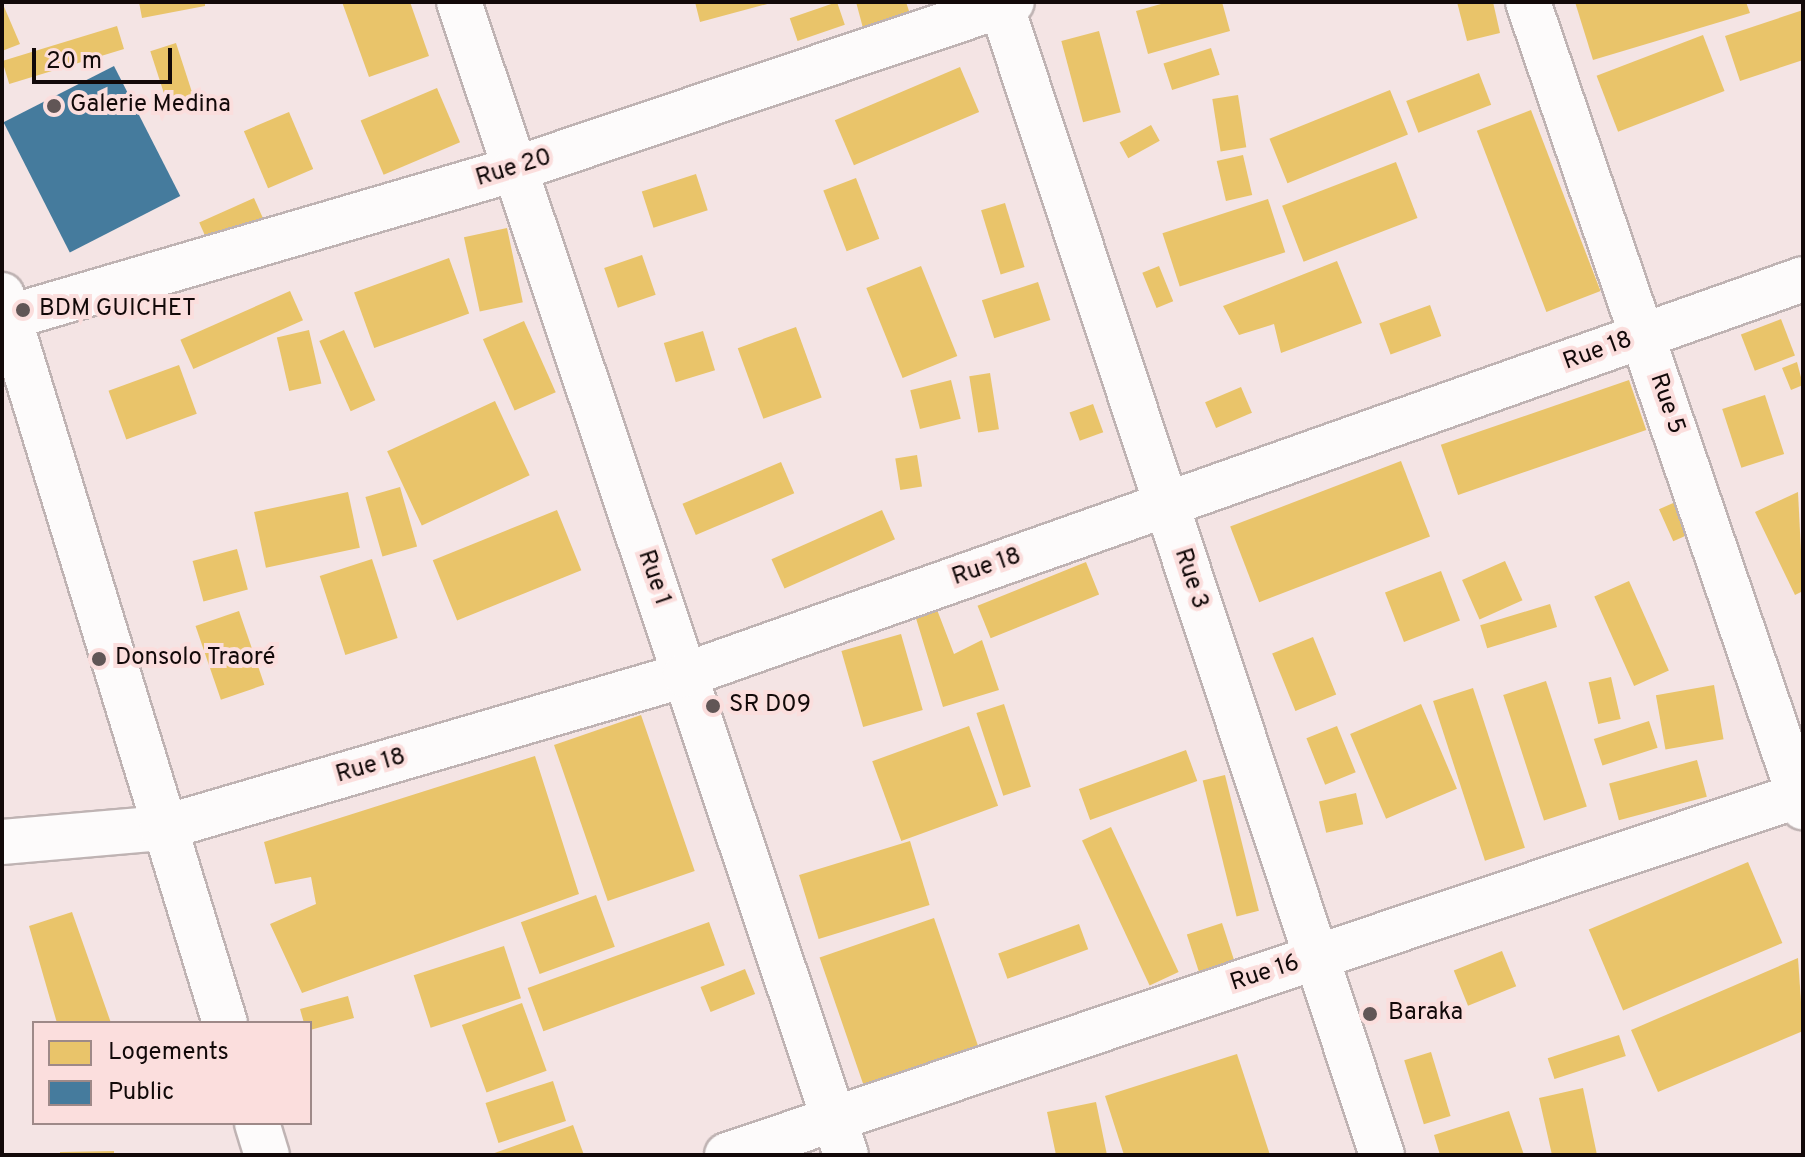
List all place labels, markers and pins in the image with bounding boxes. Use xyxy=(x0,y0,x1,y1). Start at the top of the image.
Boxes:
place label: Galerie Medina xyxy=(70,92,231,120)
marker: Galerie Medina xyxy=(45,97,63,115)
place label: BDM GUICHET xyxy=(39,296,196,324)
marker: BDM GUICHET xyxy=(14,301,32,319)
place label: Donsolo Traoré xyxy=(115,645,276,673)
marker: Donsolo Traoré xyxy=(90,650,108,668)
place label: SR D09 xyxy=(729,692,811,720)
marker: SR D09 xyxy=(704,697,722,715)
place label: Baraka xyxy=(1388,1000,1463,1028)
marker: Baraka xyxy=(1359,1003,1381,1025)

